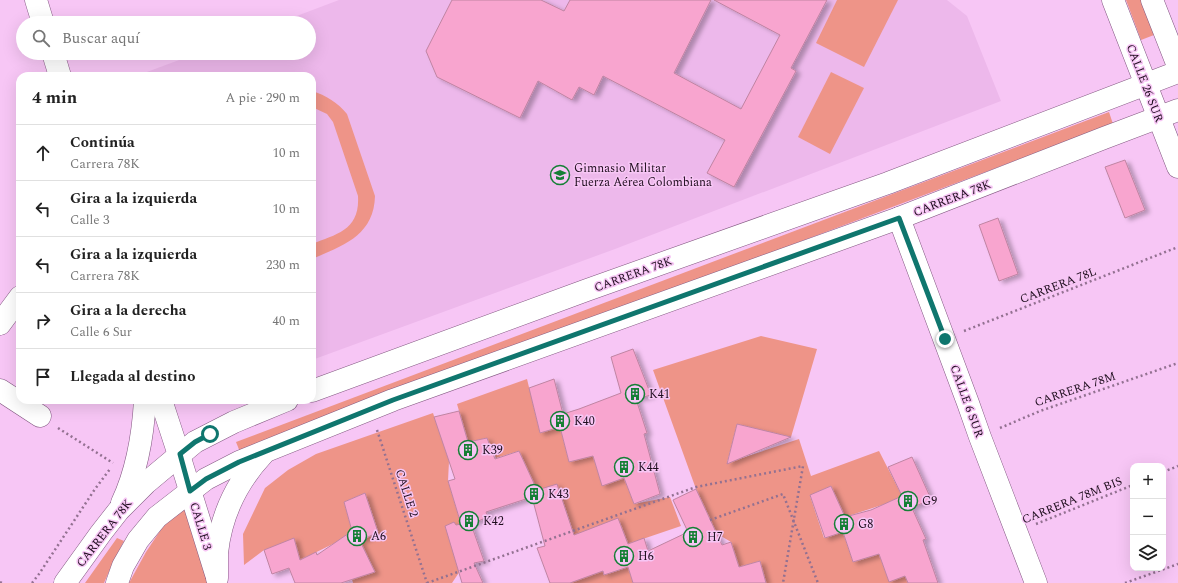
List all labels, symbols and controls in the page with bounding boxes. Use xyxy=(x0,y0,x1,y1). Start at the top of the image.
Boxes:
search box xyxy=(16,16,316,60)
icon: search xyxy=(30,27,52,49)
text: Buscar aquí xyxy=(62,27,140,50)
street label: CALLE 26 SUR xyxy=(1121,41,1168,125)
text: 4 min xyxy=(32,85,77,111)
text: A pie · 290 m xyxy=(226,88,300,108)
text: Continúa xyxy=(70,131,135,154)
icon: ahead xyxy=(32,142,54,164)
text: 10 m xyxy=(273,143,300,163)
text: Carrera 78K xyxy=(70,154,140,174)
place label: Gimnasio Militar Fuerza Aérea Colombiana xyxy=(574,159,712,192)
school or university icon: Gimnasio Militar Fuerza Aérea Colombiana xyxy=(549,164,571,186)
street label: CARRERA 78K xyxy=(911,175,994,222)
text: Gira a la izquierda xyxy=(70,187,197,210)
icon: left xyxy=(32,198,54,220)
text: 10 m xyxy=(273,199,300,219)
text: Calle 3 xyxy=(70,210,109,230)
text: Gira a la izquierda xyxy=(70,243,197,266)
street label: CARRERA 78K xyxy=(592,251,675,297)
icon: left xyxy=(32,254,54,276)
text: 230 m xyxy=(266,255,300,275)
street label: CARRERA 78L xyxy=(1017,262,1099,309)
text: Carrera 78K xyxy=(70,266,140,286)
text: Gira a la derecha xyxy=(70,299,186,322)
icon: right xyxy=(32,310,54,332)
text: 40 m xyxy=(273,311,300,331)
text: Calle 6 Sur xyxy=(70,322,132,342)
route end xyxy=(936,330,954,348)
street label: CALLE 6 SUR xyxy=(945,362,989,440)
text: Llegada al destino xyxy=(70,365,195,388)
icon: arrive xyxy=(32,366,54,388)
street label: CARRERA 78M xyxy=(1032,367,1118,412)
building icon: K41 xyxy=(624,383,646,405)
place label: K41 xyxy=(649,385,670,404)
building icon: K40 xyxy=(549,410,571,432)
place label: K40 xyxy=(574,412,595,431)
route start xyxy=(201,425,219,443)
building icon: K39 xyxy=(457,439,479,461)
place label: K39 xyxy=(482,441,503,460)
building icon: K44 xyxy=(613,456,635,478)
place label: K44 xyxy=(638,458,659,477)
map controls xyxy=(1130,463,1166,571)
button: + xyxy=(1130,463,1166,499)
street label: CALLE 2 xyxy=(390,467,423,520)
street label: CARRERA 78M BIS xyxy=(1019,472,1125,529)
building icon: K43 xyxy=(523,483,545,505)
place label: K43 xyxy=(548,485,569,504)
building icon: G9 xyxy=(897,490,919,512)
place label: G9 xyxy=(922,492,937,511)
street label: CARRERA 78K xyxy=(72,495,137,571)
button: − xyxy=(1130,499,1166,535)
street label: CALLE 3 xyxy=(184,500,217,552)
building icon: K42 xyxy=(458,510,480,532)
place label: K42 xyxy=(483,512,504,531)
building icon: G8 xyxy=(833,513,855,535)
place label: G8 xyxy=(858,515,873,534)
building icon: A6 xyxy=(346,525,368,547)
building icon: H7 xyxy=(682,526,704,548)
place label: A6 xyxy=(371,527,386,546)
place label: H7 xyxy=(707,528,723,547)
button: layers xyxy=(1130,535,1166,571)
building icon: H6 xyxy=(613,545,635,567)
place label: H6 xyxy=(638,547,654,566)

